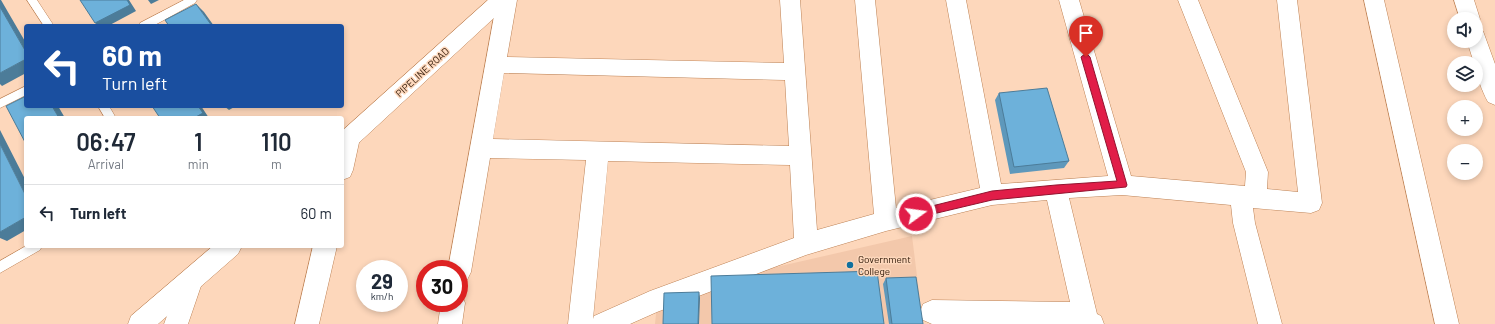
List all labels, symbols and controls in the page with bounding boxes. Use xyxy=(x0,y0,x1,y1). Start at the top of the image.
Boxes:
map controls xyxy=(1447,12,1483,180)
button: sound xyxy=(1447,12,1483,48)
pin xyxy=(1069,16,1103,57)
icon: arrive xyxy=(1075,22,1097,44)
text: 60 m xyxy=(102,38,162,72)
icon: left xyxy=(36,40,88,92)
street label: PIPELINE ROAD xyxy=(393,45,451,99)
button: layers xyxy=(1447,56,1483,92)
text: Turn left xyxy=(102,72,168,94)
button: + xyxy=(1447,100,1483,136)
text: 06:47 xyxy=(76,127,135,156)
text: 1 xyxy=(194,127,202,156)
text: 110 xyxy=(261,127,292,156)
button: − xyxy=(1447,144,1483,180)
text: Arrival xyxy=(88,156,124,172)
text: min xyxy=(188,156,209,172)
text: m xyxy=(271,156,282,172)
position arrow xyxy=(895,193,937,235)
icon: left xyxy=(36,202,58,224)
text: Turn left xyxy=(70,204,126,222)
text: 60 m xyxy=(300,204,332,222)
place label: Government College xyxy=(858,253,911,277)
speed limit sign: 30 xyxy=(416,260,468,312)
marker: Government College xyxy=(845,260,855,270)
text: 29 xyxy=(371,269,393,293)
text: km/h xyxy=(371,290,393,302)

